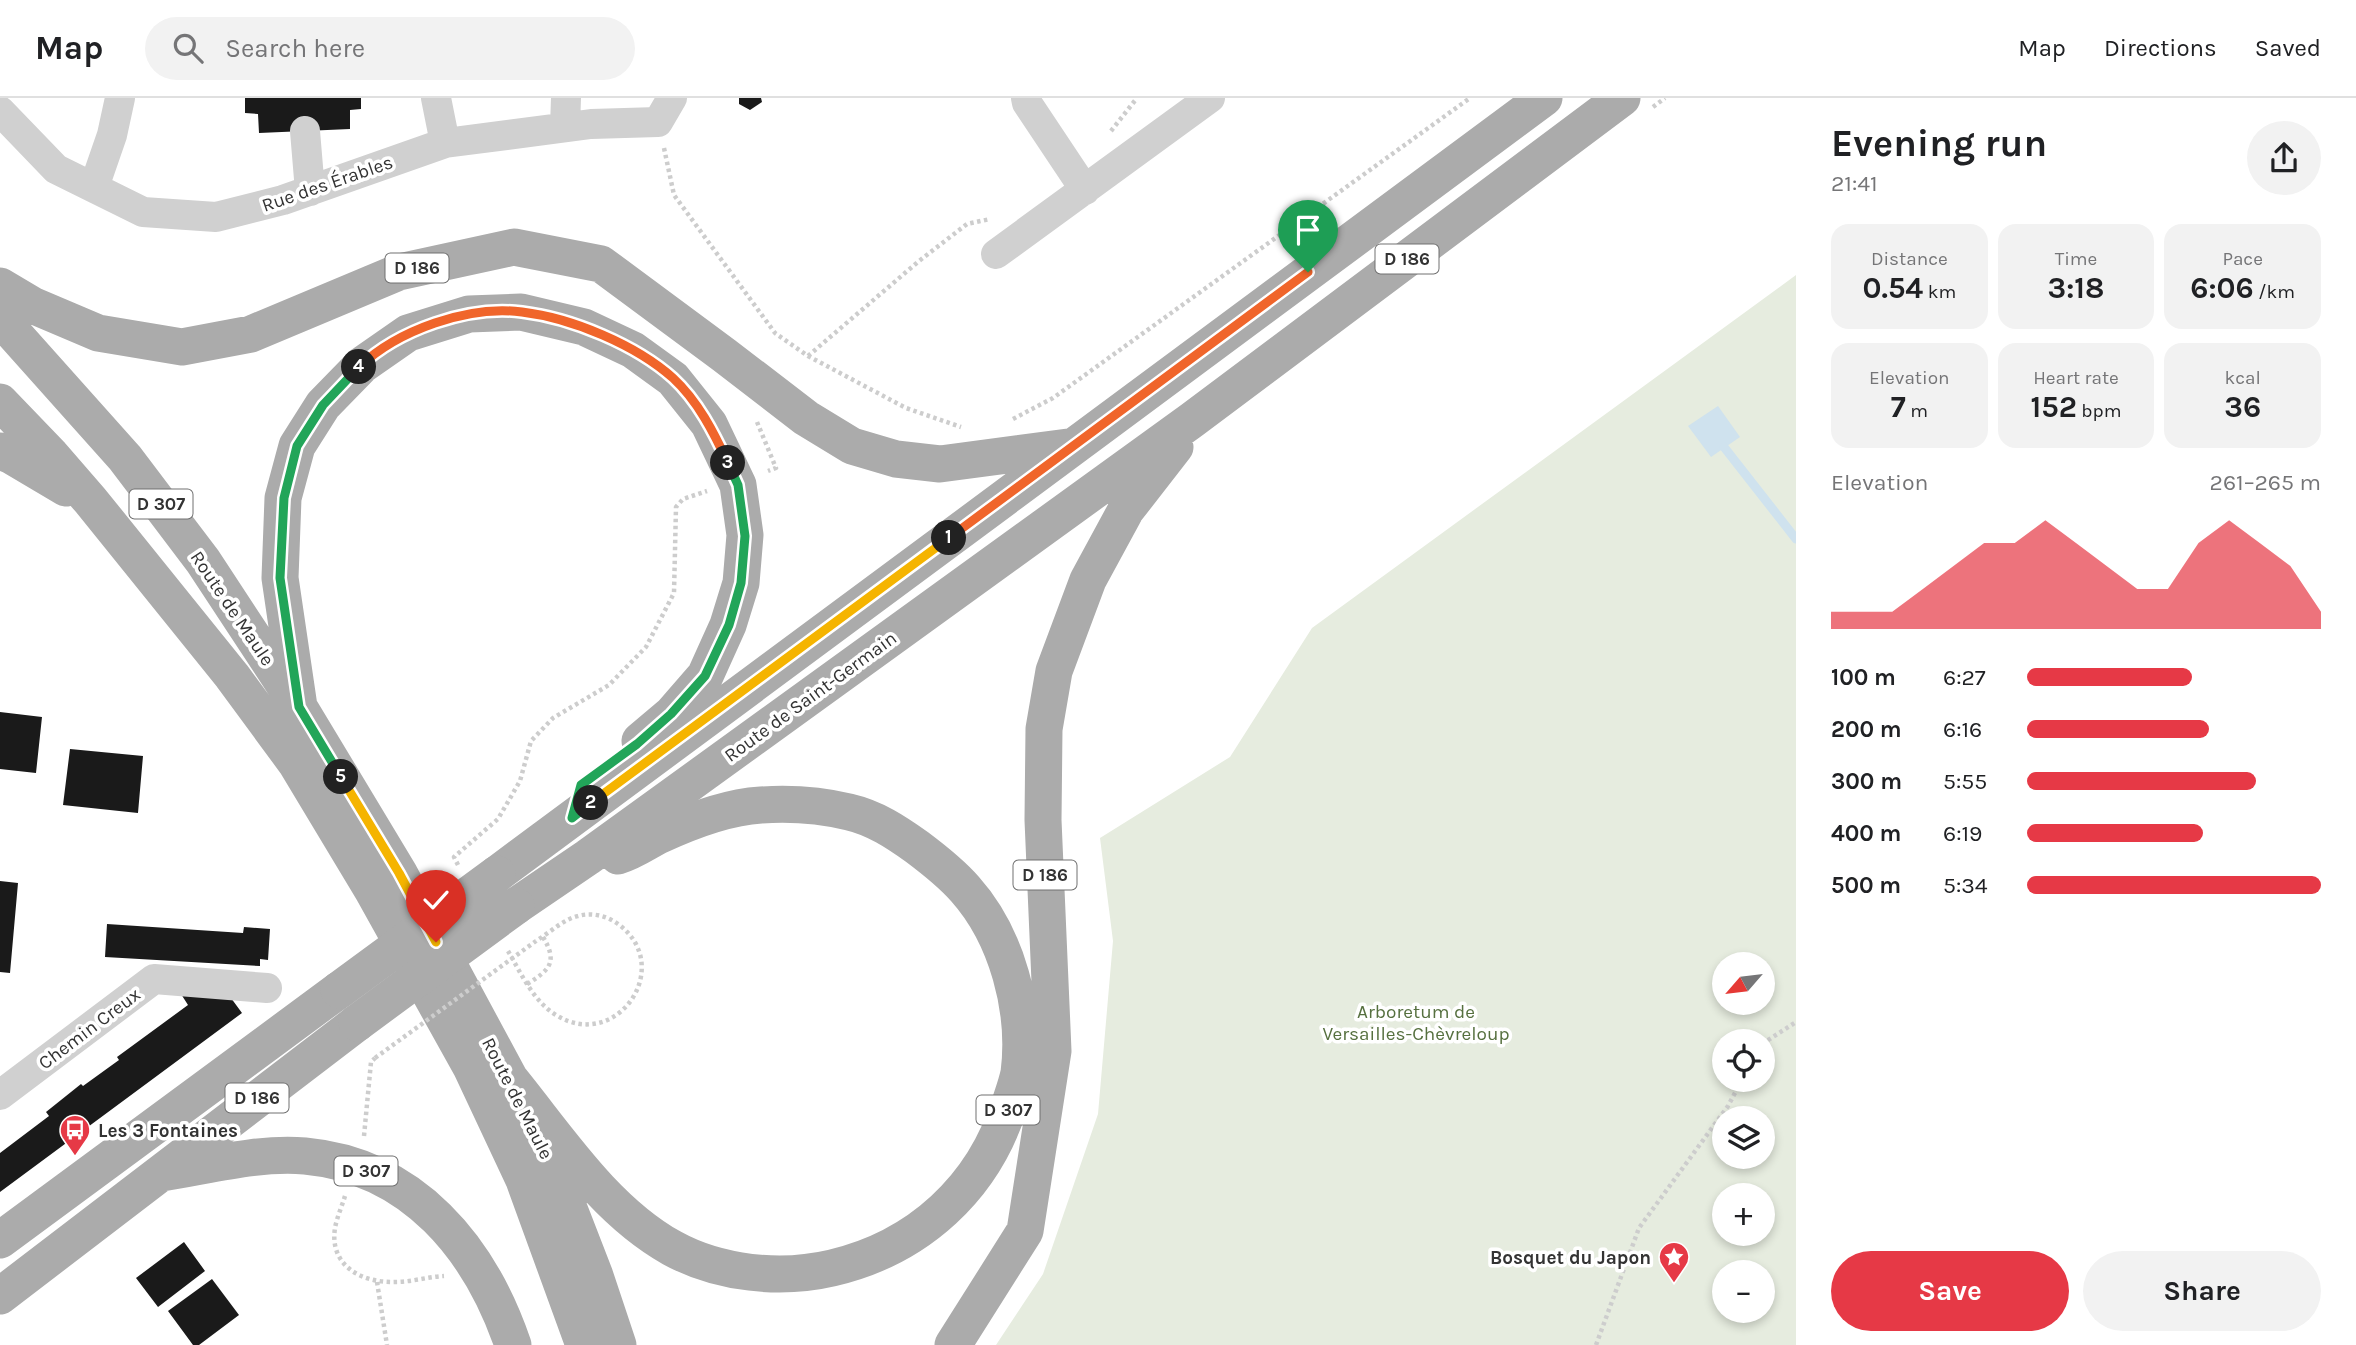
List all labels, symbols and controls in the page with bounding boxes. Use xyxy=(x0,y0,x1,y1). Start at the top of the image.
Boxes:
search box xyxy=(145,17,635,80)
text: Map xyxy=(35,29,103,67)
icon: search xyxy=(169,29,207,67)
text: Search here xyxy=(225,33,365,64)
text: Map xyxy=(2018,34,2066,62)
text: Directions xyxy=(2104,34,2217,62)
text: Saved xyxy=(2255,34,2321,62)
text: Evening run xyxy=(1831,121,2047,166)
button: share xyxy=(2247,121,2321,195)
street label: Rue des Érables xyxy=(259,150,396,217)
text: 21:41 xyxy=(1831,170,1878,197)
pin xyxy=(1278,200,1338,272)
icon: arrive xyxy=(1289,211,1327,249)
road number: D 186 xyxy=(1376,244,1438,274)
text: Distance xyxy=(1871,248,1948,270)
text: Time xyxy=(2055,248,2097,270)
text: Pace xyxy=(2222,248,2263,270)
road number: D 186 xyxy=(386,253,448,282)
text: 0.54 xyxy=(1862,270,1923,306)
text: 3:18 xyxy=(2048,270,2104,306)
text: 6:06 xyxy=(2190,270,2254,306)
text: km xyxy=(1923,281,1956,303)
text: /km xyxy=(2254,281,2295,303)
pin: 4 xyxy=(342,350,376,384)
text: 4 xyxy=(353,355,364,377)
text: Elevation xyxy=(1869,367,1950,389)
text: Heart rate xyxy=(2033,367,2119,389)
text: kcal xyxy=(2225,367,2261,389)
text: 7 xyxy=(1891,389,1906,425)
text: 152 xyxy=(2031,389,2077,425)
text: 36 xyxy=(2224,389,2261,425)
text: m xyxy=(1906,400,1928,422)
text: bpm xyxy=(2077,400,2121,422)
pin: 3 xyxy=(710,446,746,480)
text: 3 xyxy=(722,451,733,473)
text: Elevation xyxy=(1831,469,1928,496)
text: 261–265 m xyxy=(2210,469,2321,496)
road number: D 307 xyxy=(130,490,192,518)
pin: 1 xyxy=(932,520,967,556)
text: 1 xyxy=(945,526,952,548)
street label: Route de Maule xyxy=(186,547,279,670)
street label: Route de Saint-Germain xyxy=(720,627,901,767)
text: 100 m xyxy=(1831,664,1896,691)
text: 6:27 xyxy=(1943,664,1986,691)
text: 200 m xyxy=(1831,716,1902,743)
text: 6:16 xyxy=(1943,716,1982,743)
pin: 5 xyxy=(324,760,358,794)
text: 5 xyxy=(335,765,346,787)
text: 300 m xyxy=(1831,768,1902,795)
text: 5:55 xyxy=(1943,768,1987,795)
pin: 2 xyxy=(574,786,608,820)
text: 2 xyxy=(585,791,596,813)
text: 400 m xyxy=(1831,820,1901,847)
text: 6:19 xyxy=(1943,820,1982,847)
road number: D 186 xyxy=(1014,860,1076,890)
pin xyxy=(406,870,466,942)
text: 500 m xyxy=(1831,872,1901,899)
text: 5:34 xyxy=(1943,872,1988,899)
icon: check xyxy=(417,881,455,919)
north arrow xyxy=(1712,952,1774,1015)
map controls xyxy=(1712,952,1775,1323)
street label: Chemin Creux xyxy=(34,983,145,1074)
park label: Arboretum de Versailles-Chèvreloup xyxy=(1322,1001,1510,1045)
button: locate xyxy=(1712,1029,1775,1092)
street label: Route de Maule xyxy=(477,1034,557,1163)
road number: D 186 xyxy=(226,1084,288,1113)
road number: D 307 xyxy=(976,1096,1040,1125)
button: layers xyxy=(1712,1106,1775,1169)
bus stop icon: Les 3 Fontaines xyxy=(58,1113,92,1157)
place label: Les 3 Fontaines xyxy=(98,1120,238,1142)
road number: D 307 xyxy=(334,1156,398,1186)
button: + xyxy=(1712,1183,1775,1246)
place icon: Bosquet du Japon xyxy=(1657,1240,1691,1284)
place label: Bosquet du Japon xyxy=(1490,1247,1651,1269)
button: Save xyxy=(1831,1251,2069,1331)
button: Share xyxy=(2083,1251,2321,1331)
button: − xyxy=(1712,1260,1775,1323)

